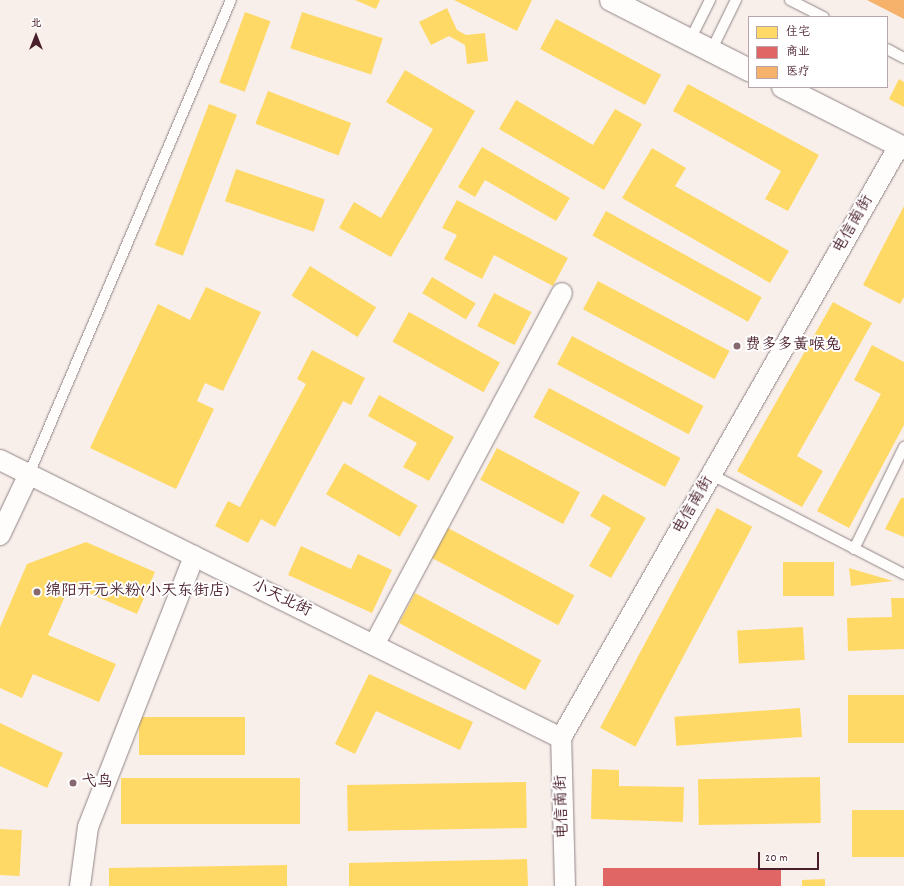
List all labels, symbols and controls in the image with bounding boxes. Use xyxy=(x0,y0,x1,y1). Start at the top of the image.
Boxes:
north arrow xyxy=(16,16,56,56)
text: 北 xyxy=(31,16,42,32)
legend xyxy=(748,16,888,88)
text: 住宅 xyxy=(786,24,810,41)
text: 商业 xyxy=(786,44,810,61)
text: 医疗 xyxy=(786,64,810,81)
street label: 电信南街 xyxy=(830,192,878,258)
place label: 费多多黄喉兔 xyxy=(745,336,841,356)
marker: 费多多黄喉兔 xyxy=(732,341,742,351)
street label: 电信南街 xyxy=(670,473,718,539)
street label: 小天北街 xyxy=(248,576,314,622)
place label: 绵阳开元米粉(小天东街店) xyxy=(45,582,229,602)
marker: 绵阳开元米粉(小天东街店) xyxy=(32,587,42,597)
place label: 弋鸟 xyxy=(81,773,113,793)
street label: 电信南街 xyxy=(552,775,574,839)
marker: 弋鸟 xyxy=(68,778,78,788)
scale bar xyxy=(760,844,821,870)
text: 20 m xyxy=(765,850,788,867)

